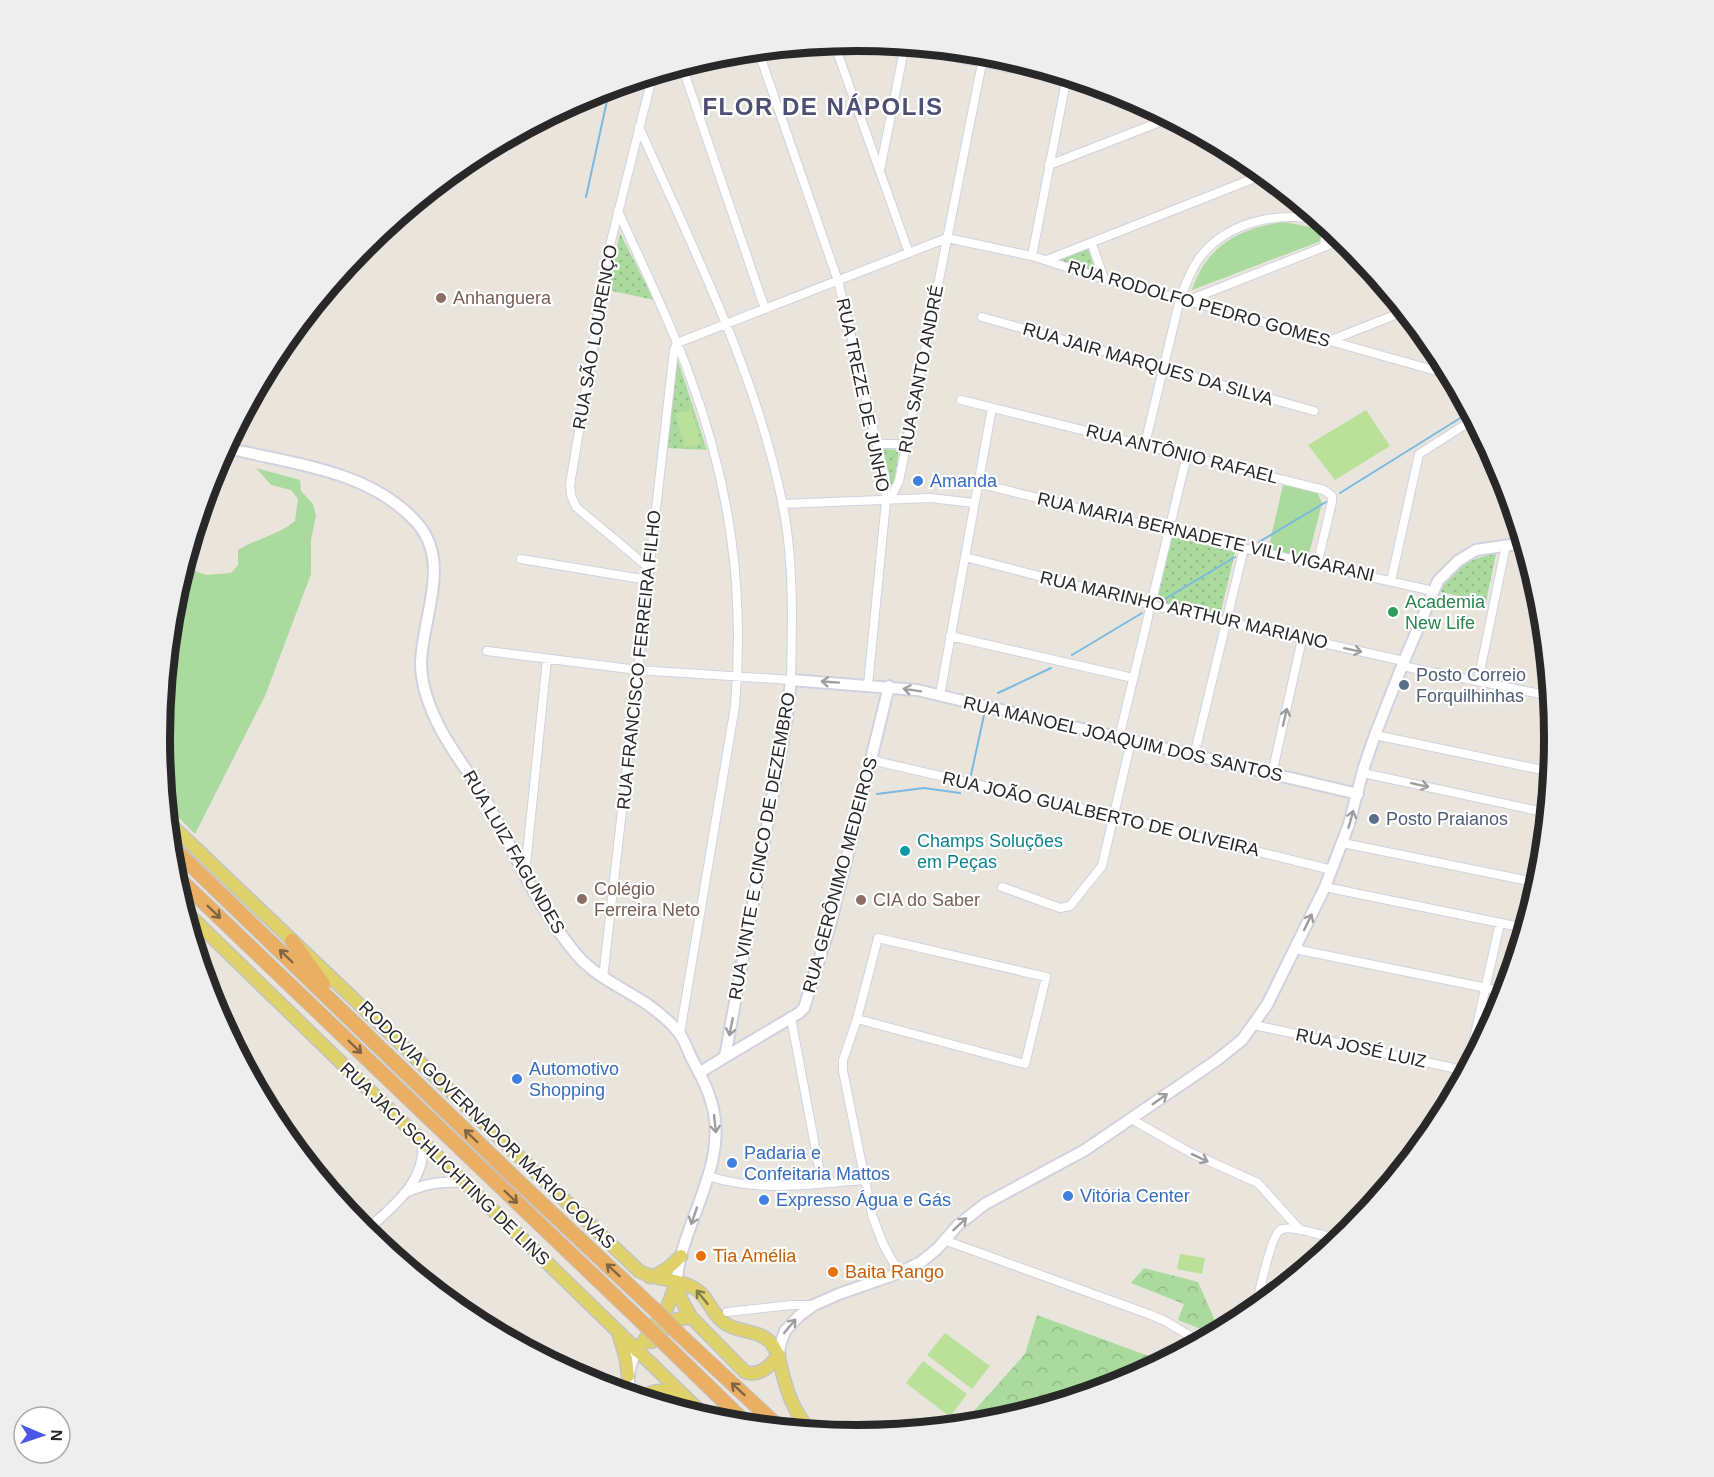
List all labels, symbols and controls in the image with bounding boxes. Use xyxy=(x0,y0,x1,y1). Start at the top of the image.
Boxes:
district label: FLOR DE NÁPOLIS xyxy=(702,93,944,120)
street label: RUA SÃO LOURENÇO xyxy=(568,243,621,431)
street label: RUA RODOLFO PEDRO GOMES xyxy=(1065,257,1333,351)
street label: RUA SANTO ANDRÉ xyxy=(895,283,947,455)
place label: Anhanguera xyxy=(453,288,552,308)
marker: Anhanguera xyxy=(434,291,448,305)
street label: RUA TREZE DE JUNHO xyxy=(833,296,893,494)
street label: RUA JAIR MARQUES DA SILVA xyxy=(1021,319,1275,409)
street label: RUA ANTÔNIO RAFAEL xyxy=(1084,419,1280,488)
place label: Amanda xyxy=(930,471,998,491)
marker: Amanda xyxy=(911,474,925,488)
street label: RUA MARIA BERNADETE VILL VIGARANI xyxy=(1035,488,1377,586)
street label: RUA FRANCISCO FERREIRA FILHO xyxy=(613,509,665,811)
street label: RUA MARINHO ARTHUR MARIANO xyxy=(1038,567,1330,653)
place label: Academia New Life xyxy=(1405,592,1486,633)
marker: Academia New Life xyxy=(1386,605,1400,619)
one-way arrow xyxy=(1343,645,1362,656)
place label: Posto Correio Forquilhinhas xyxy=(1416,665,1526,706)
one-way arrow xyxy=(820,677,840,688)
marker: Posto Correio Forquilhinhas xyxy=(1397,678,1411,692)
one-way arrow xyxy=(903,684,923,695)
street label: RUA VINTE E CINCO DE DEZEMBRO xyxy=(725,691,799,1001)
street label: RUA MANOEL JOAQUIM DOS SANTOS xyxy=(961,692,1285,786)
one-way arrow xyxy=(1279,708,1291,727)
street label: RUA GERÔNIMO MEDEIROS xyxy=(798,755,881,995)
street label: RUA LUIZ FAGUNDES xyxy=(459,767,569,937)
street label: RUA JOÃO GUALBERTO DE OLIVEIRA xyxy=(941,767,1262,860)
one-way arrow xyxy=(1410,780,1429,791)
place label: Posto Praianos xyxy=(1386,809,1508,829)
one-way arrow xyxy=(1346,810,1357,829)
marker: Posto Praianos xyxy=(1367,812,1381,826)
place label: Champs Soluções em Peças xyxy=(917,831,1063,872)
marker: Champs Soluções em Peças xyxy=(898,844,912,858)
place label: Colégio Ferreira Neto xyxy=(594,879,700,920)
place label: CIA do Saber xyxy=(873,890,980,910)
marker: Colégio Ferreira Neto xyxy=(575,892,589,906)
marker: CIA do Saber xyxy=(854,893,868,907)
one-way arrow xyxy=(207,905,222,919)
one-way arrow xyxy=(1303,913,1315,931)
one-way arrow xyxy=(278,949,293,964)
street label: RODOVIA GOVERNADOR MÁRIO COVAS xyxy=(355,997,619,1253)
one-way arrow xyxy=(725,1017,736,1036)
street label: RUA JOSÉ LUIZ xyxy=(1294,1024,1428,1072)
one-way arrow xyxy=(347,1040,362,1054)
street label: RUA JACI SCHLICHTING DE LINS xyxy=(336,1058,554,1270)
place label: Automotivo Shopping xyxy=(529,1059,619,1100)
marker: Automotivo Shopping xyxy=(510,1072,524,1086)
one-way arrow xyxy=(1152,1093,1168,1105)
one-way arrow xyxy=(710,1113,721,1133)
one-way arrow xyxy=(464,1129,479,1143)
place label: Padaria e Confeitaria Mattos xyxy=(744,1143,890,1184)
one-way arrow xyxy=(1191,1152,1209,1164)
marker: Padaria e Confeitaria Mattos xyxy=(725,1156,739,1170)
place label: Vitória Center xyxy=(1080,1186,1190,1206)
one-way arrow xyxy=(503,1189,518,1203)
marker: Vitória Center xyxy=(1061,1189,1075,1203)
place label: Expresso Água e Gás xyxy=(776,1190,951,1210)
marker: Expresso Água e Gás xyxy=(757,1193,771,1207)
one-way arrow xyxy=(688,1206,699,1225)
one-way arrow xyxy=(952,1217,967,1231)
place label: Tia Amélia xyxy=(713,1246,797,1266)
marker: Tia Amélia xyxy=(694,1249,708,1263)
place label: Baita Rango xyxy=(845,1262,944,1282)
one-way arrow xyxy=(605,1263,620,1277)
marker: Baita Rango xyxy=(826,1265,840,1279)
one-way arrow xyxy=(695,1289,708,1305)
one-way arrow xyxy=(783,1319,797,1334)
one-way arrow xyxy=(731,1382,746,1396)
north arrow xyxy=(12,1405,72,1465)
text: N xyxy=(48,1429,65,1442)

